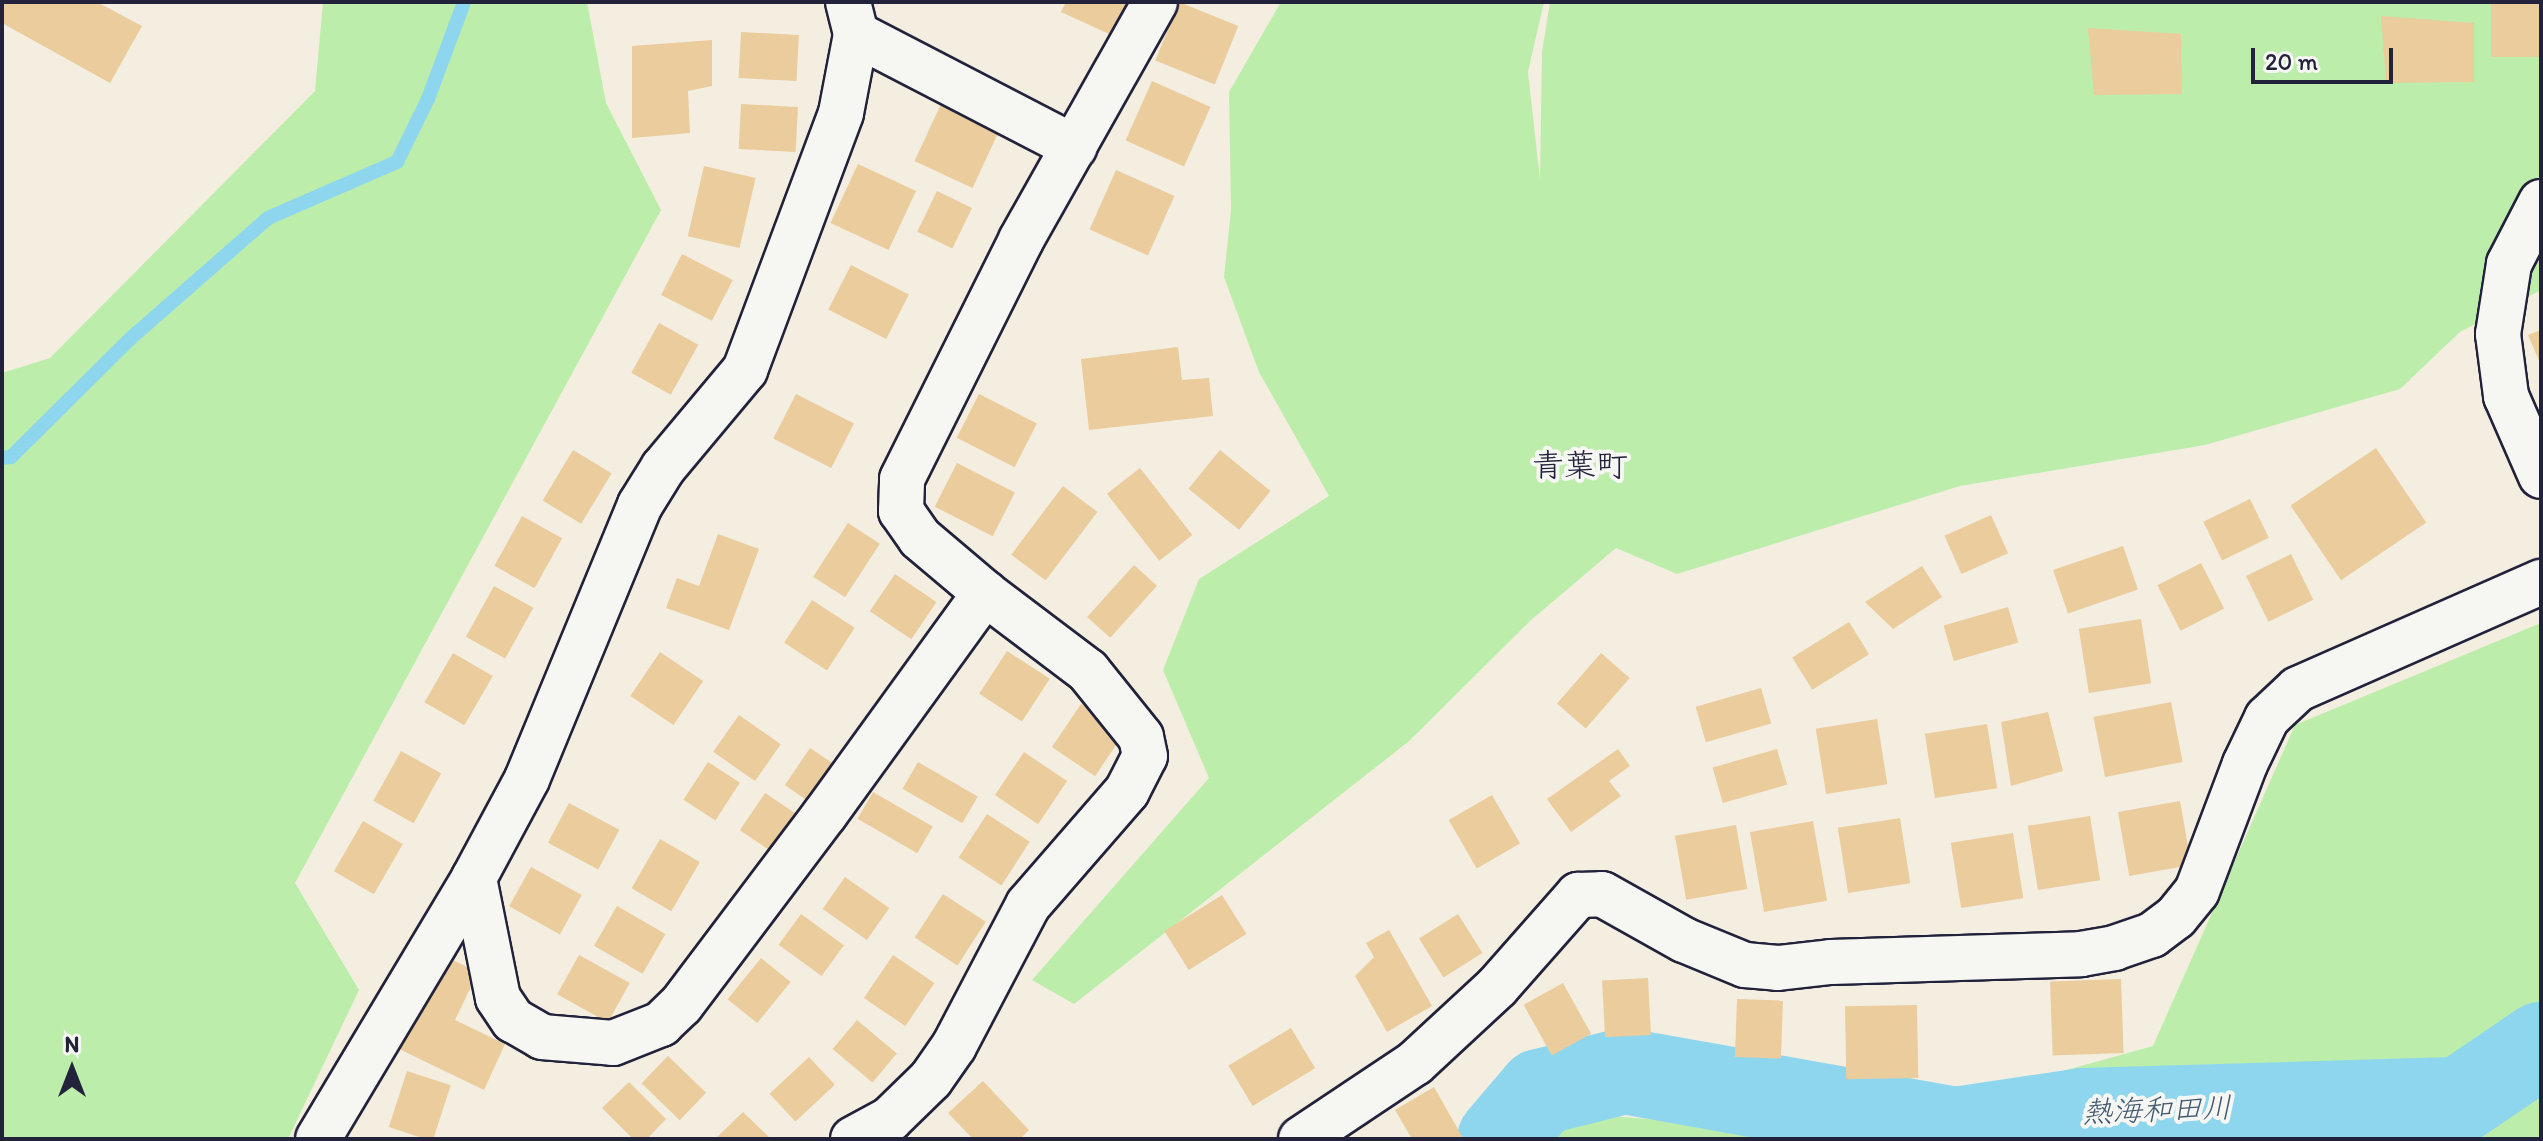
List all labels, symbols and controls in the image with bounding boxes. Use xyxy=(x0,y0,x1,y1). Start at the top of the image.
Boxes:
scale bar xyxy=(2255,32,2397,82)
text: 20 m xyxy=(2265,47,2318,76)
district label: 青葉町 xyxy=(1532,446,1628,484)
north arrow xyxy=(32,1029,112,1109)
text: N xyxy=(65,1031,79,1058)
water label: 熱海和田川 xyxy=(2081,1089,2233,1131)

